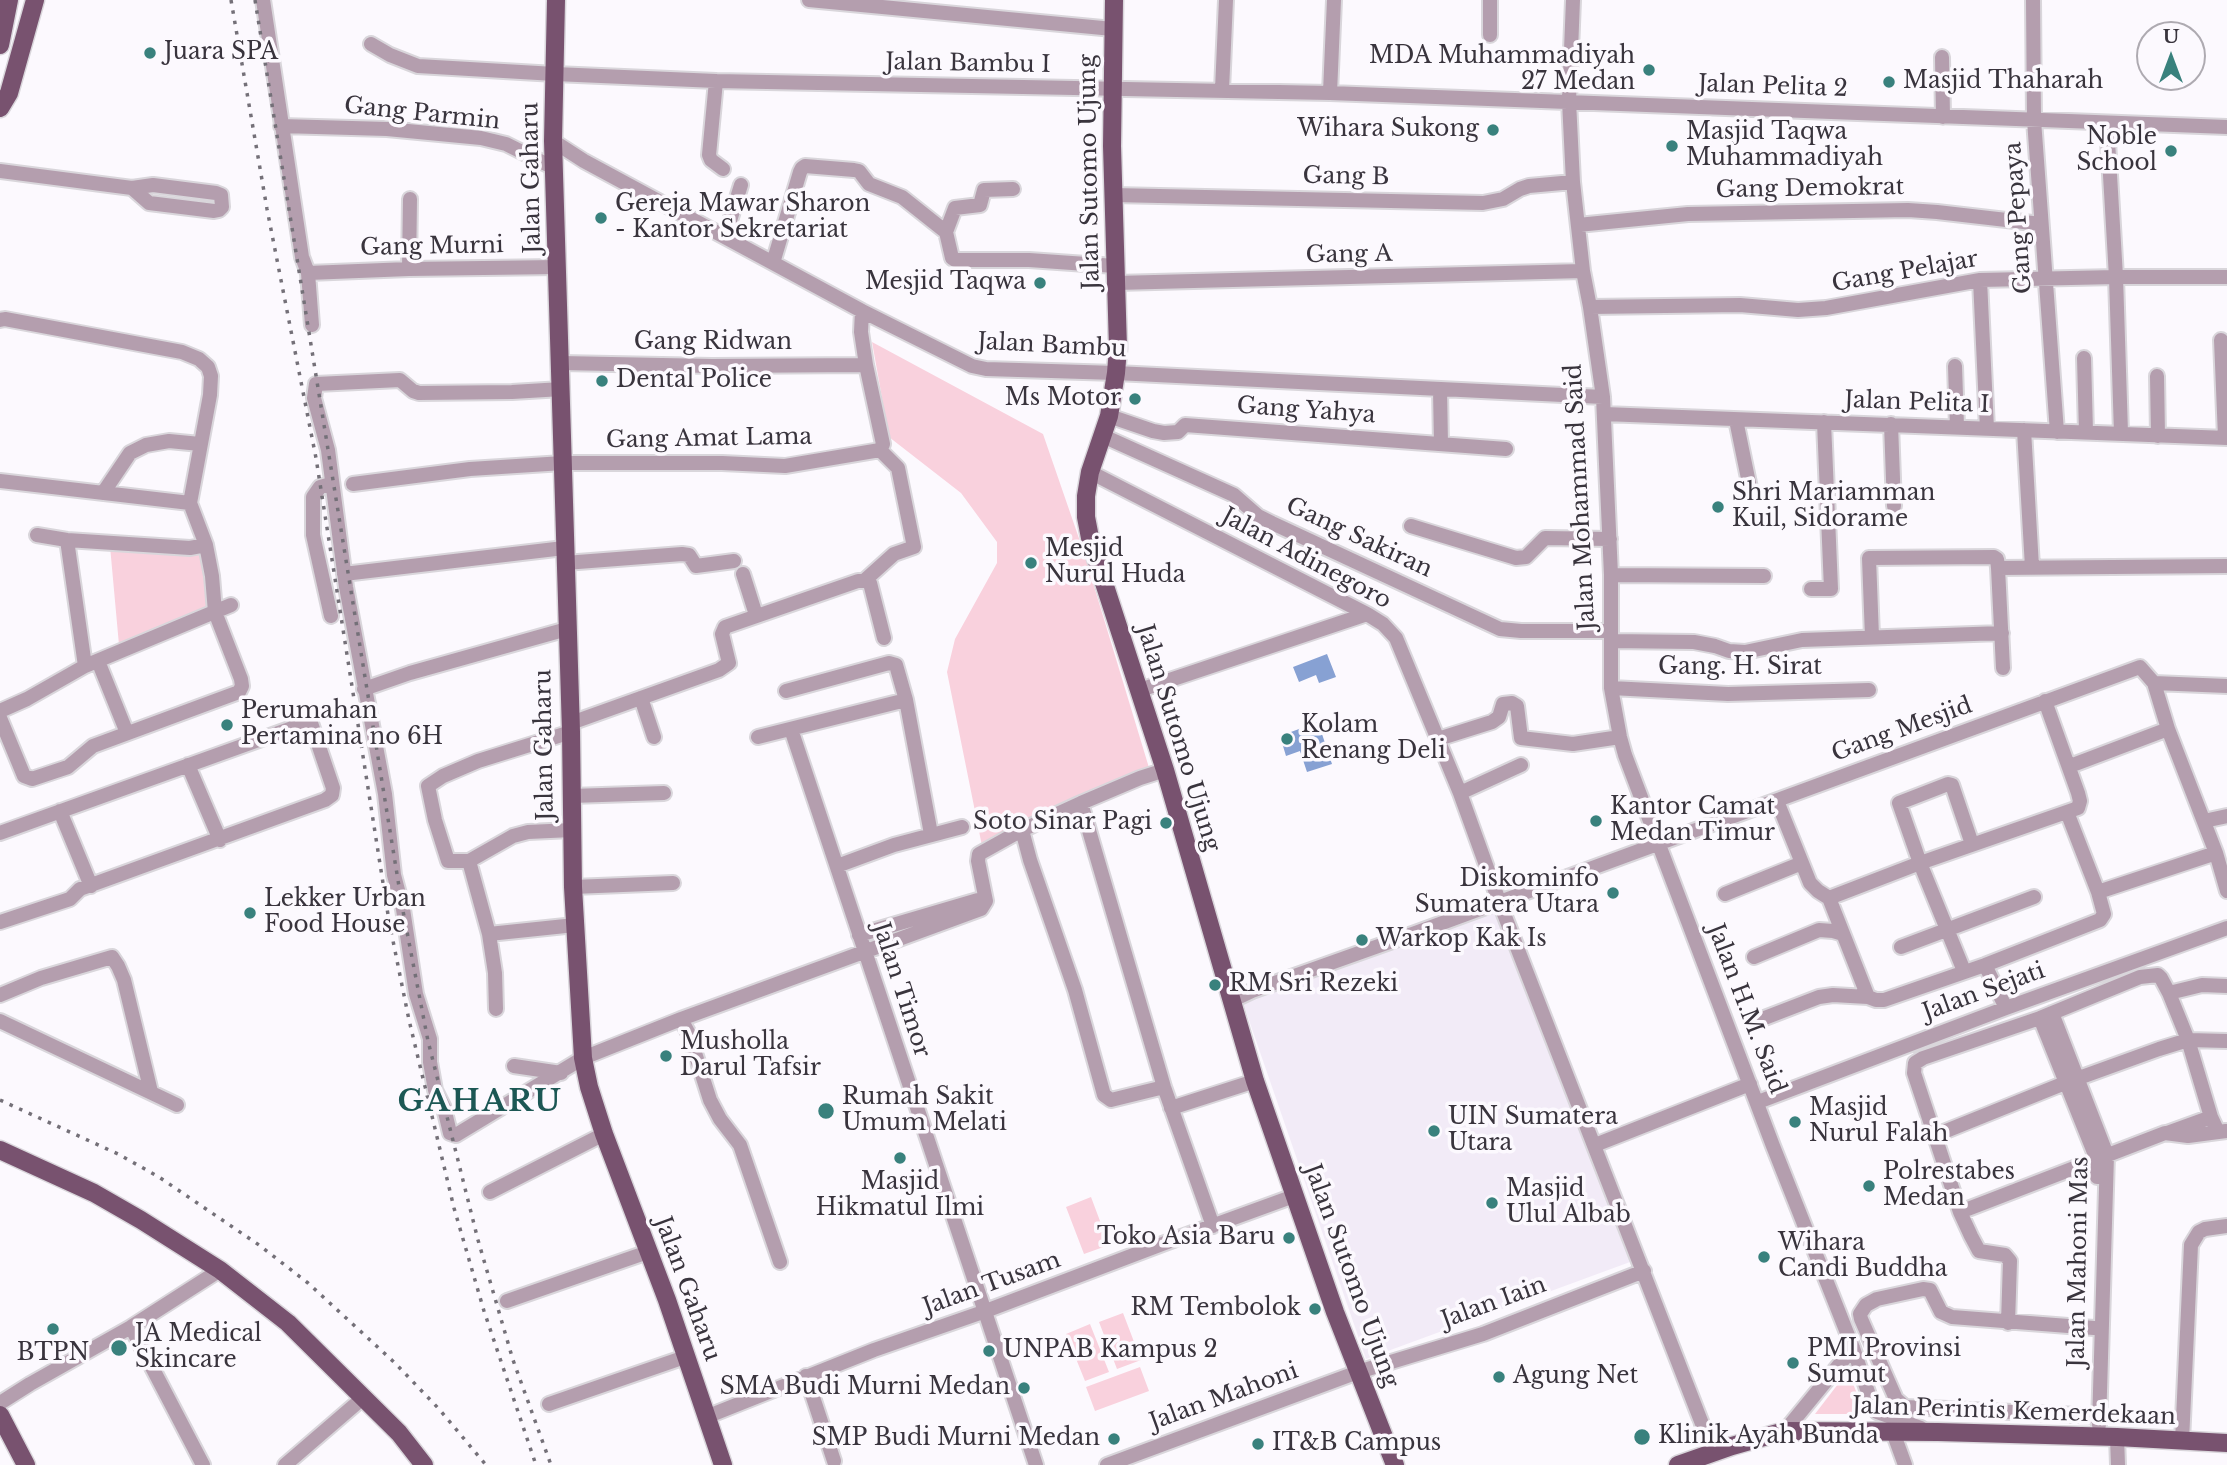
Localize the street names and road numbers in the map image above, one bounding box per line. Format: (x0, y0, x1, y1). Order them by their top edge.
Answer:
street label: Jalan Bambu I (885, 49, 1051, 79)
street label: Jalan Sutomo Ujung (1074, 54, 1106, 290)
street label: Jalan Pelita 2 (1698, 71, 1848, 103)
street label: Gang Parmin (343, 92, 501, 136)
street label: Jalan Gaharu (517, 102, 547, 254)
street label: Gang Pepaya (2000, 141, 2038, 295)
street label: Gang B (1302, 162, 1390, 192)
street label: Gang Demokrat (1715, 174, 1905, 204)
street label: Gang Murni (360, 232, 504, 262)
street label: Gang A (1305, 240, 1393, 270)
street label: Gang Pelajar (1830, 246, 1980, 298)
street label: Jalan Bambu (977, 328, 1127, 364)
street label: Gang Ridwan (634, 329, 792, 357)
street label: Jalan Mohammad Said (1560, 363, 1602, 631)
street label: Jalan Pelita I (1844, 387, 1990, 419)
street label: Gang Yahya (1236, 392, 1376, 430)
street label: Gang Amat Lama (606, 423, 812, 455)
street label: Gang Sakiran (1282, 492, 1436, 584)
street label: Jalan Adinegoro (1217, 503, 1395, 615)
street label: Jalan Sutomo Ujung (1130, 621, 1226, 855)
street label: Gang. H. Sirat (1658, 654, 1822, 682)
street label: Jalan Gaharu (530, 669, 560, 821)
street label: Gang Mesjid (1828, 692, 1976, 768)
street label: Jalan Timor (866, 919, 936, 1061)
street label: Jalan H.M. Said (1701, 920, 1791, 1098)
street label: Jalan Sejati (1919, 957, 2049, 1027)
street label: Jalan Mahoni Mas (2063, 1156, 2095, 1368)
street label: Jalan Sutomo Ujung (1298, 1161, 1404, 1391)
street label: Jalan Gaharu (648, 1213, 726, 1365)
street label: Jalan Tusam (920, 1246, 1064, 1322)
street label: Jalan Iain (1438, 1271, 1550, 1335)
street label: Jalan Mahoni (1146, 1357, 1302, 1437)
street label: Jalan Perintis Kemerdekaan (1852, 1393, 2176, 1431)

